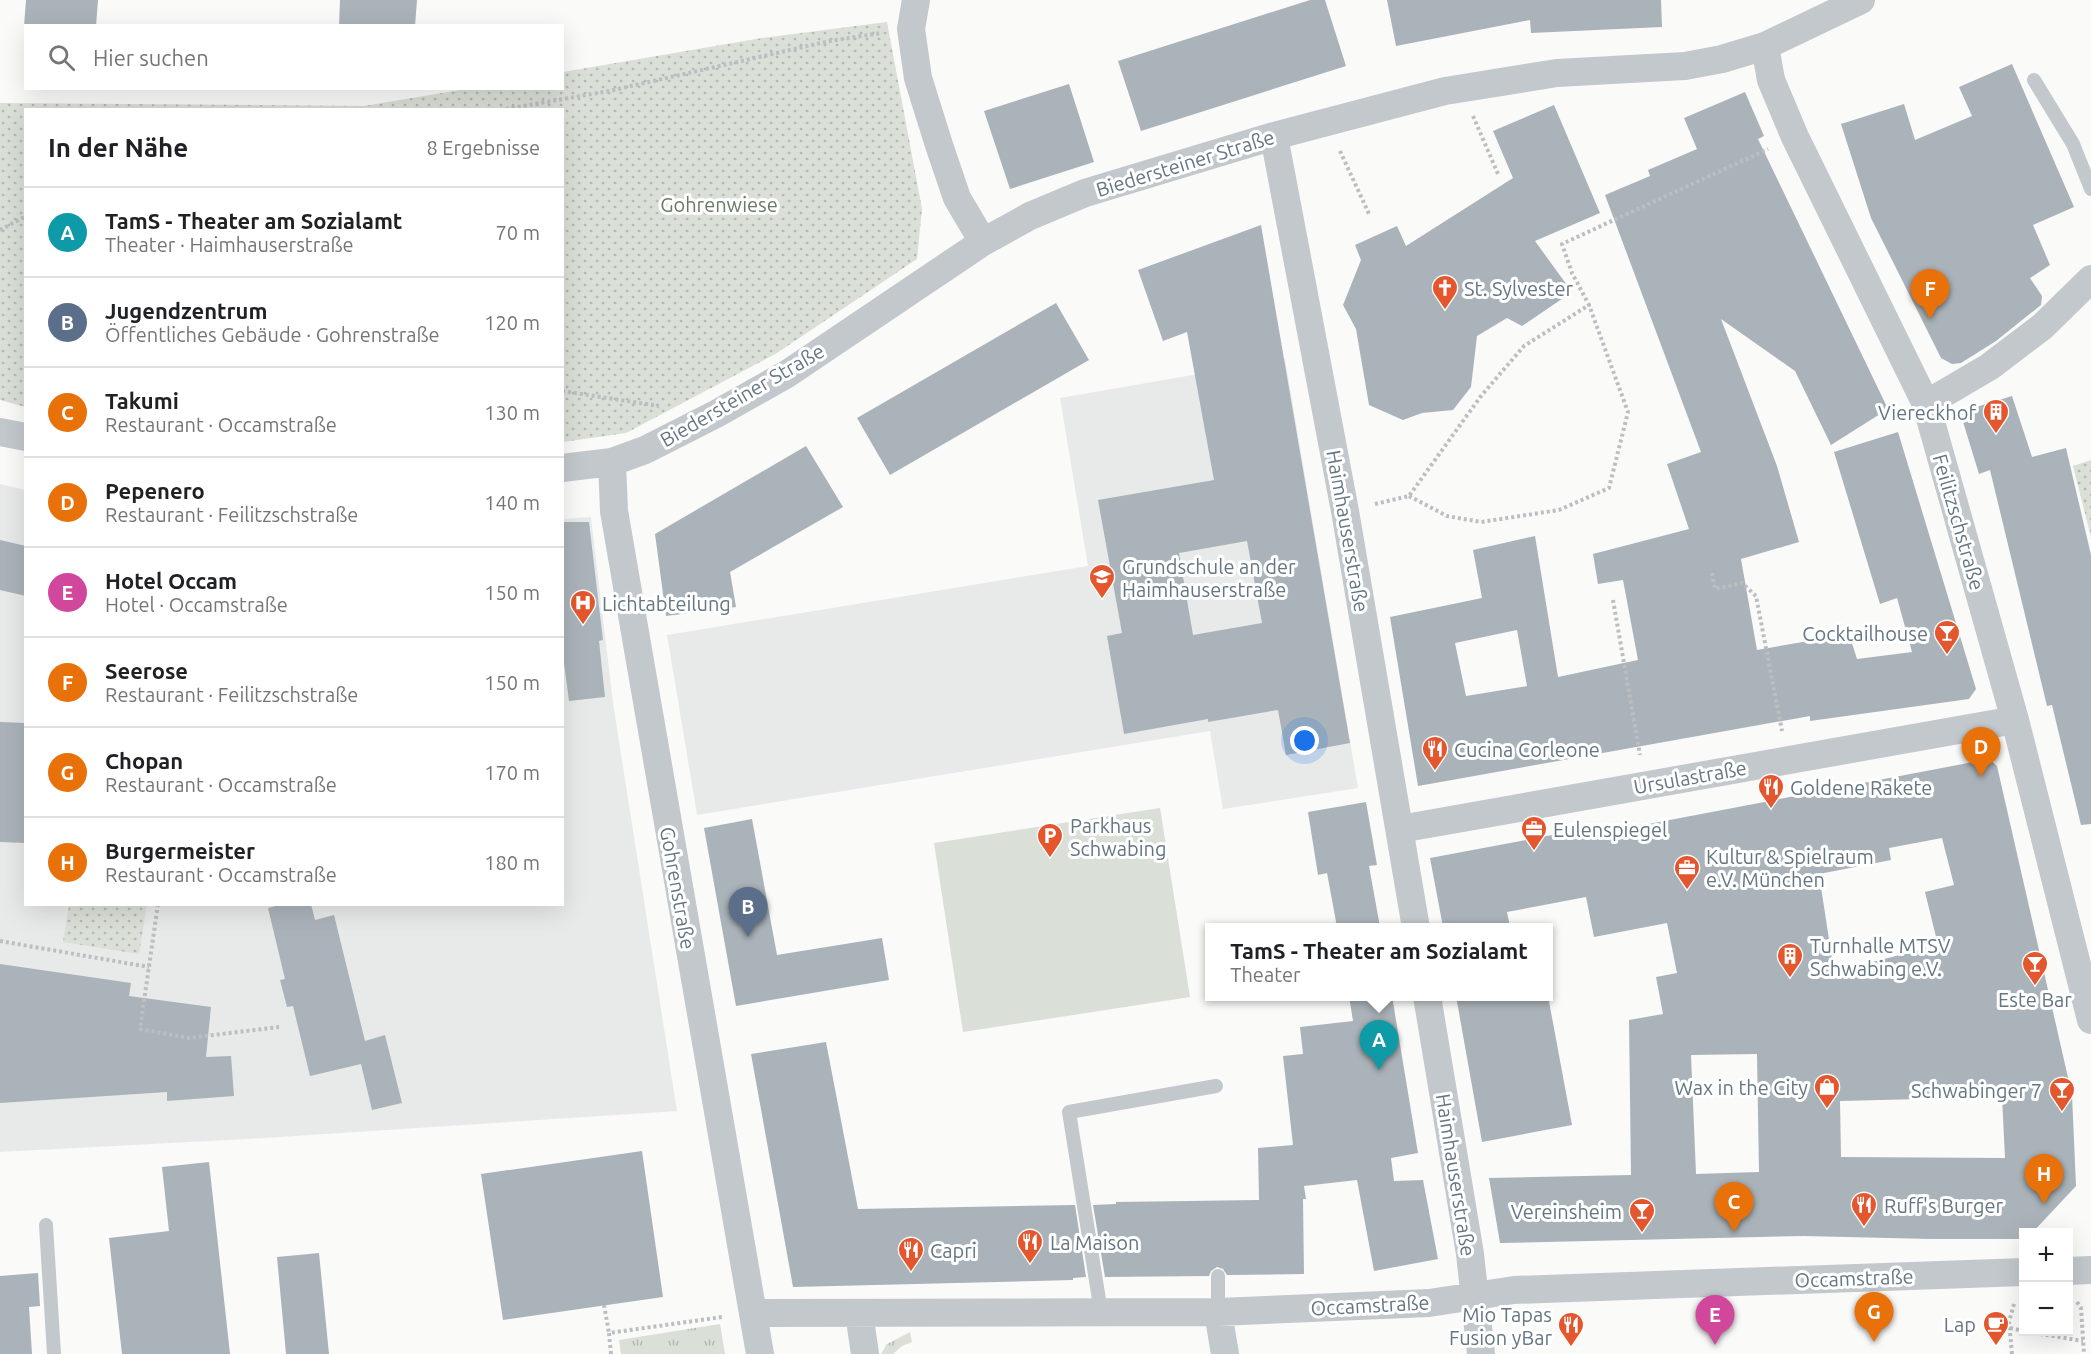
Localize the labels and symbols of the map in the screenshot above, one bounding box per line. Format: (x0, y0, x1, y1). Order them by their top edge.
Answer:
street label: Biedersteiner Straße (1093, 125, 1277, 201)
park label: Gohrenwiese (660, 193, 778, 216)
pin: F (1910, 270, 1950, 319)
church icon: St. Sylvester (1430, 273, 1460, 311)
place label: St. Sylvester (1464, 277, 1573, 300)
street label: Biedersteiner Straße (656, 339, 828, 451)
building icon: Viereckhof (1981, 397, 2011, 435)
place label: Viereckhof (1878, 401, 1976, 424)
street label: Haimhauserstraße (1322, 448, 1374, 614)
street label: Feilitzschstraße (1929, 451, 1989, 593)
place label: Grundschule an der Haimhauserstraße (1122, 555, 1296, 601)
school or university icon: Grundschule an der Haimhauserstraße (1087, 562, 1117, 600)
hospital icon: Lichtabteilung (568, 588, 598, 626)
place label: Lichtabteilung (602, 592, 731, 615)
bar icon: Cocktailhouse (1932, 618, 1962, 656)
place label: Cocktailhouse (1802, 622, 1928, 645)
your location (1290, 726, 1319, 755)
pin: D (1962, 728, 2000, 777)
restaurant icon: Cucina Corleone (1420, 734, 1450, 772)
place label: Cucina Corleone (1454, 738, 1600, 761)
street label: Ursulastraße (1632, 756, 1748, 798)
restaurant icon: Goldene Rakete (1756, 772, 1786, 810)
place label: Goldene Rakete (1790, 776, 1932, 799)
place label: Parkhaus Schwabing (1070, 814, 1166, 860)
office icon: Eulenspiegel (1519, 814, 1549, 852)
place label: Eulenspiegel (1553, 818, 1667, 841)
parking icon: Parkhaus Schwabing (1035, 821, 1065, 859)
street label: Gohrenstraße (656, 825, 700, 951)
place label: Kultur & Spielraum e.V. München (1706, 845, 1874, 891)
office icon: Kultur & Spielraum e.V. München (1672, 853, 1702, 891)
pin: B (728, 888, 768, 937)
place label: Turnhalle MTSV Schwabing e.V. (1810, 934, 1951, 980)
building icon: Turnhalle MTSV Schwabing e.V. (1775, 941, 1805, 979)
bar icon: Este Bar (2020, 949, 2050, 987)
place label: Este Bar (1998, 988, 2072, 1011)
pin: A (1360, 1020, 1398, 1070)
shop icon: Wax in the City (1812, 1072, 1842, 1110)
bar icon: Schwabinger 7 (2047, 1075, 2077, 1113)
place label: Wax in the City (1675, 1076, 1808, 1099)
place label: Schwabinger 7 (1911, 1079, 2042, 1102)
street label: Haimhauserstraße (1432, 1092, 1480, 1258)
pin: H (2024, 1154, 2064, 1204)
pin: C (1714, 1182, 1754, 1232)
restaurant icon: Ruff's Burger (1849, 1190, 1879, 1228)
place label: Ruff's Burger (1884, 1194, 2003, 1217)
bar icon: Vereinsheim (1627, 1196, 1657, 1234)
place label: Vereinsheim (1511, 1200, 1622, 1223)
restaurant icon: La Maison (1015, 1227, 1045, 1265)
place label: La Maison (1050, 1231, 1139, 1254)
restaurant icon: Capri (896, 1235, 926, 1273)
place label: Capri (930, 1239, 977, 1262)
street label: Occamstraße (1794, 1264, 1914, 1292)
street label: Occamstraße (1310, 1290, 1430, 1320)
pin: G (1854, 1292, 1894, 1342)
pin: E (1696, 1296, 1734, 1345)
place label: Mio Tapas Fusion yBar (1449, 1303, 1552, 1349)
cafe icon: Lap (1981, 1309, 2011, 1347)
restaurant icon: Mio Tapas Fusion yBar (1556, 1310, 1586, 1348)
place label: Lap (1944, 1313, 1976, 1336)

